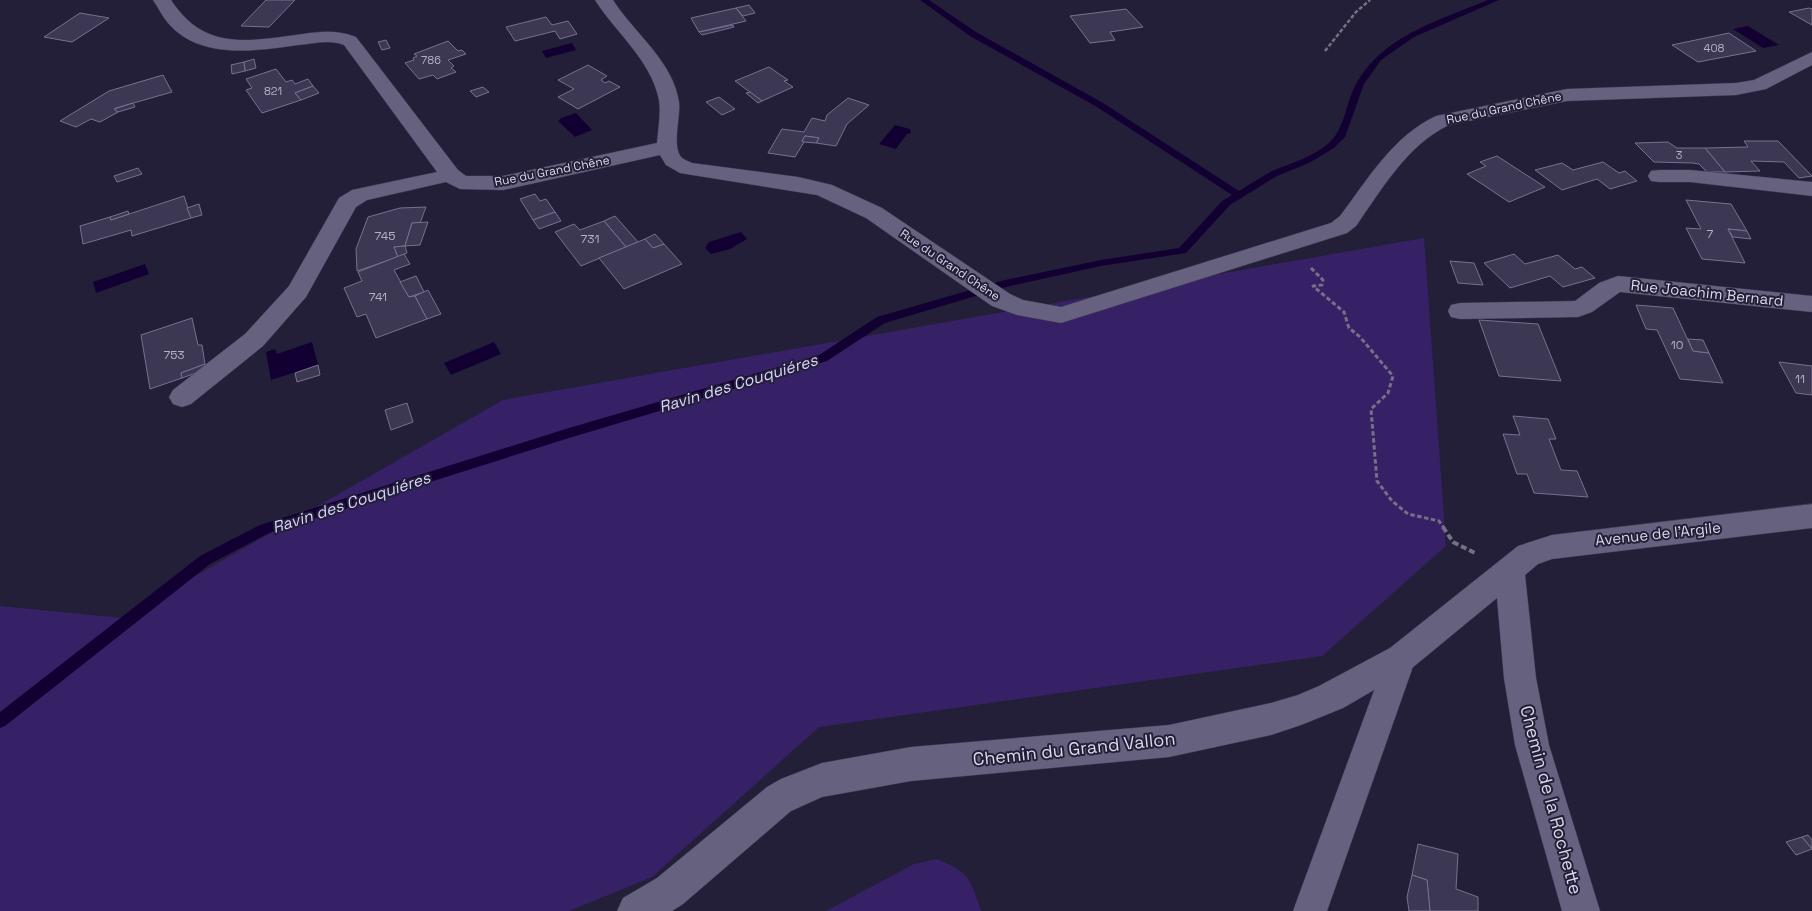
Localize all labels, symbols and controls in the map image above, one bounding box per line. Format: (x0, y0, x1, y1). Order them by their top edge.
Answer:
house number: 408 (1704, 41, 1725, 55)
house number: 786 (421, 53, 441, 67)
house number: 821 (264, 84, 282, 98)
street label: Rue du Grand Chêne (1445, 88, 1563, 128)
house number: 3 (1676, 148, 1683, 162)
street label: Rue du Grand Chêne (493, 152, 611, 190)
street label: Rue du Grand Chêne (897, 226, 1003, 304)
house number: 7 (1707, 226, 1714, 242)
house number: 745 (375, 228, 395, 244)
house number: 731 (581, 231, 599, 247)
street label: Rue Joachim Bernard (1630, 275, 1784, 310)
house number: 741 (369, 289, 387, 305)
house number: 10 (1671, 337, 1683, 353)
house number: 753 (163, 347, 185, 363)
water label: Ravin des Couquiéres (656, 349, 821, 418)
house number: 11 (1795, 371, 1805, 387)
water label: Ravin des Couquiéres (270, 467, 433, 538)
street label: Avenue de l'Argile (1594, 517, 1722, 550)
street label: Chemin de la Rochette (1515, 703, 1588, 897)
street label: Chemin du Grand Vallon (972, 726, 1176, 771)

